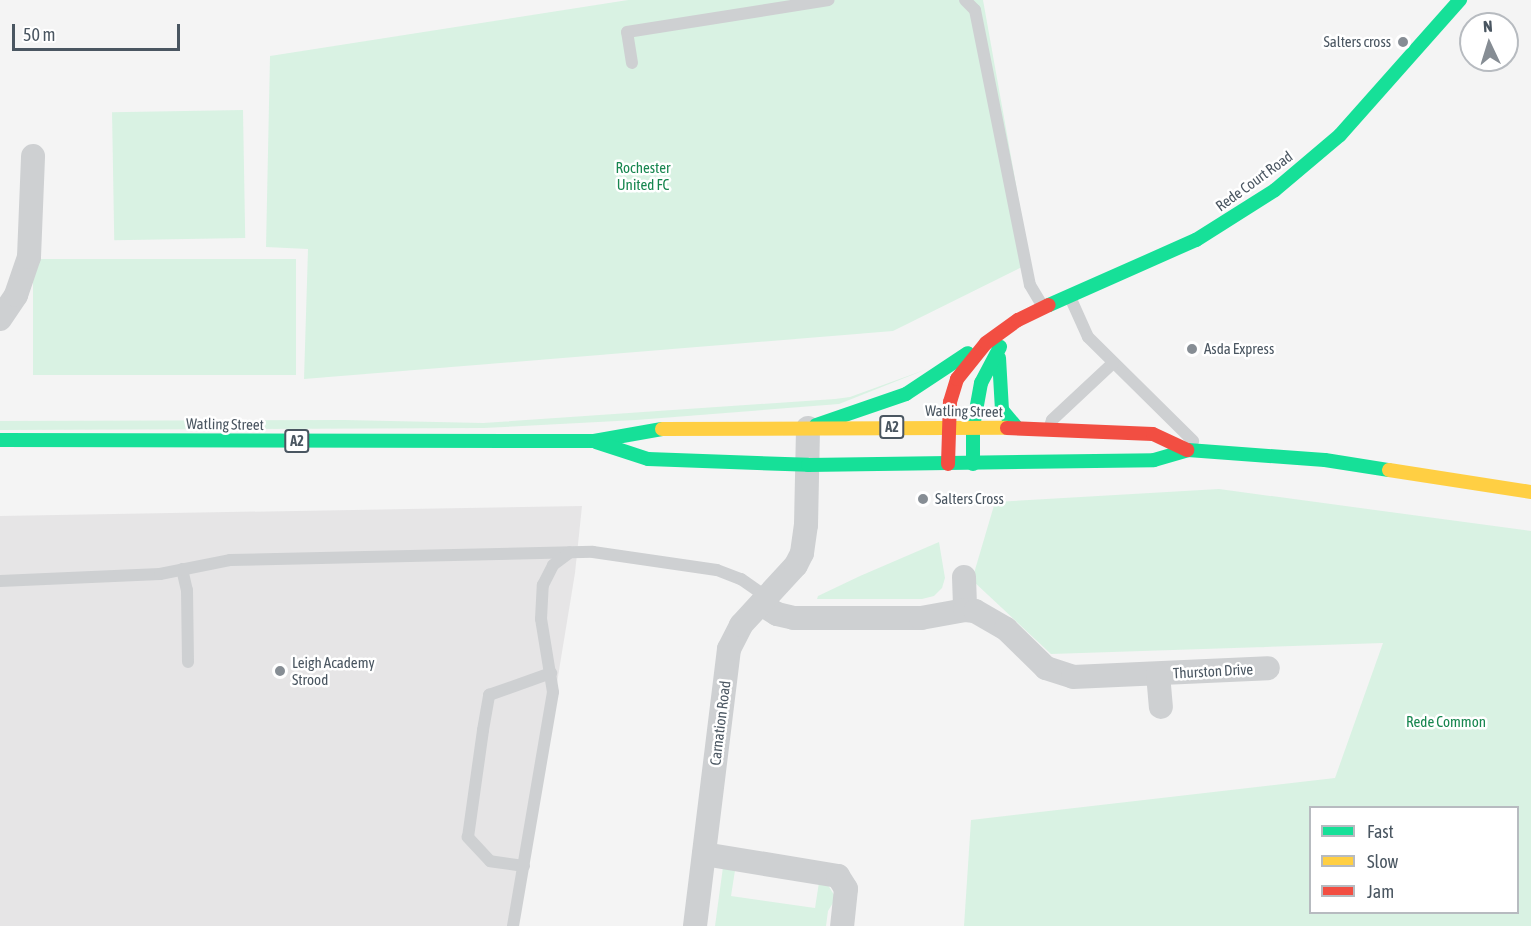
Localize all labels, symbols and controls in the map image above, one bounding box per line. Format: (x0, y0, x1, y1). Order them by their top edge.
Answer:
scale bar (15, 12, 183, 50)
north arrow (1459, 12, 1519, 72)
text: N (1483, 17, 1493, 35)
text: 50 m (23, 24, 55, 45)
place label: Salters cross (1323, 33, 1391, 51)
marker: Salters cross (1396, 35, 1410, 49)
street label: Rede Court Road (1212, 147, 1296, 215)
park label: Rochester United FC (616, 158, 670, 193)
place label: Asda Express (1204, 340, 1274, 358)
marker: Asda Express (1185, 342, 1199, 356)
street label: Watling Street (925, 401, 1003, 421)
street label: Watling Street (186, 414, 264, 434)
road number: A2 (878, 416, 906, 438)
road number: A2 (284, 430, 310, 452)
place label: Salters Cross (935, 490, 1004, 508)
marker: Salters Cross (916, 492, 930, 506)
place label: Leigh Academy Strood (292, 653, 375, 688)
street label: Thurston Drive (1172, 660, 1254, 682)
marker: Leigh Academy Strood (273, 664, 287, 678)
street label: Carnation Road (706, 680, 734, 766)
park label: Rede Common (1406, 713, 1486, 731)
legend (1309, 806, 1519, 914)
text: Fast (1367, 821, 1394, 842)
text: Slow (1367, 851, 1398, 872)
text: Jam (1367, 881, 1394, 902)

